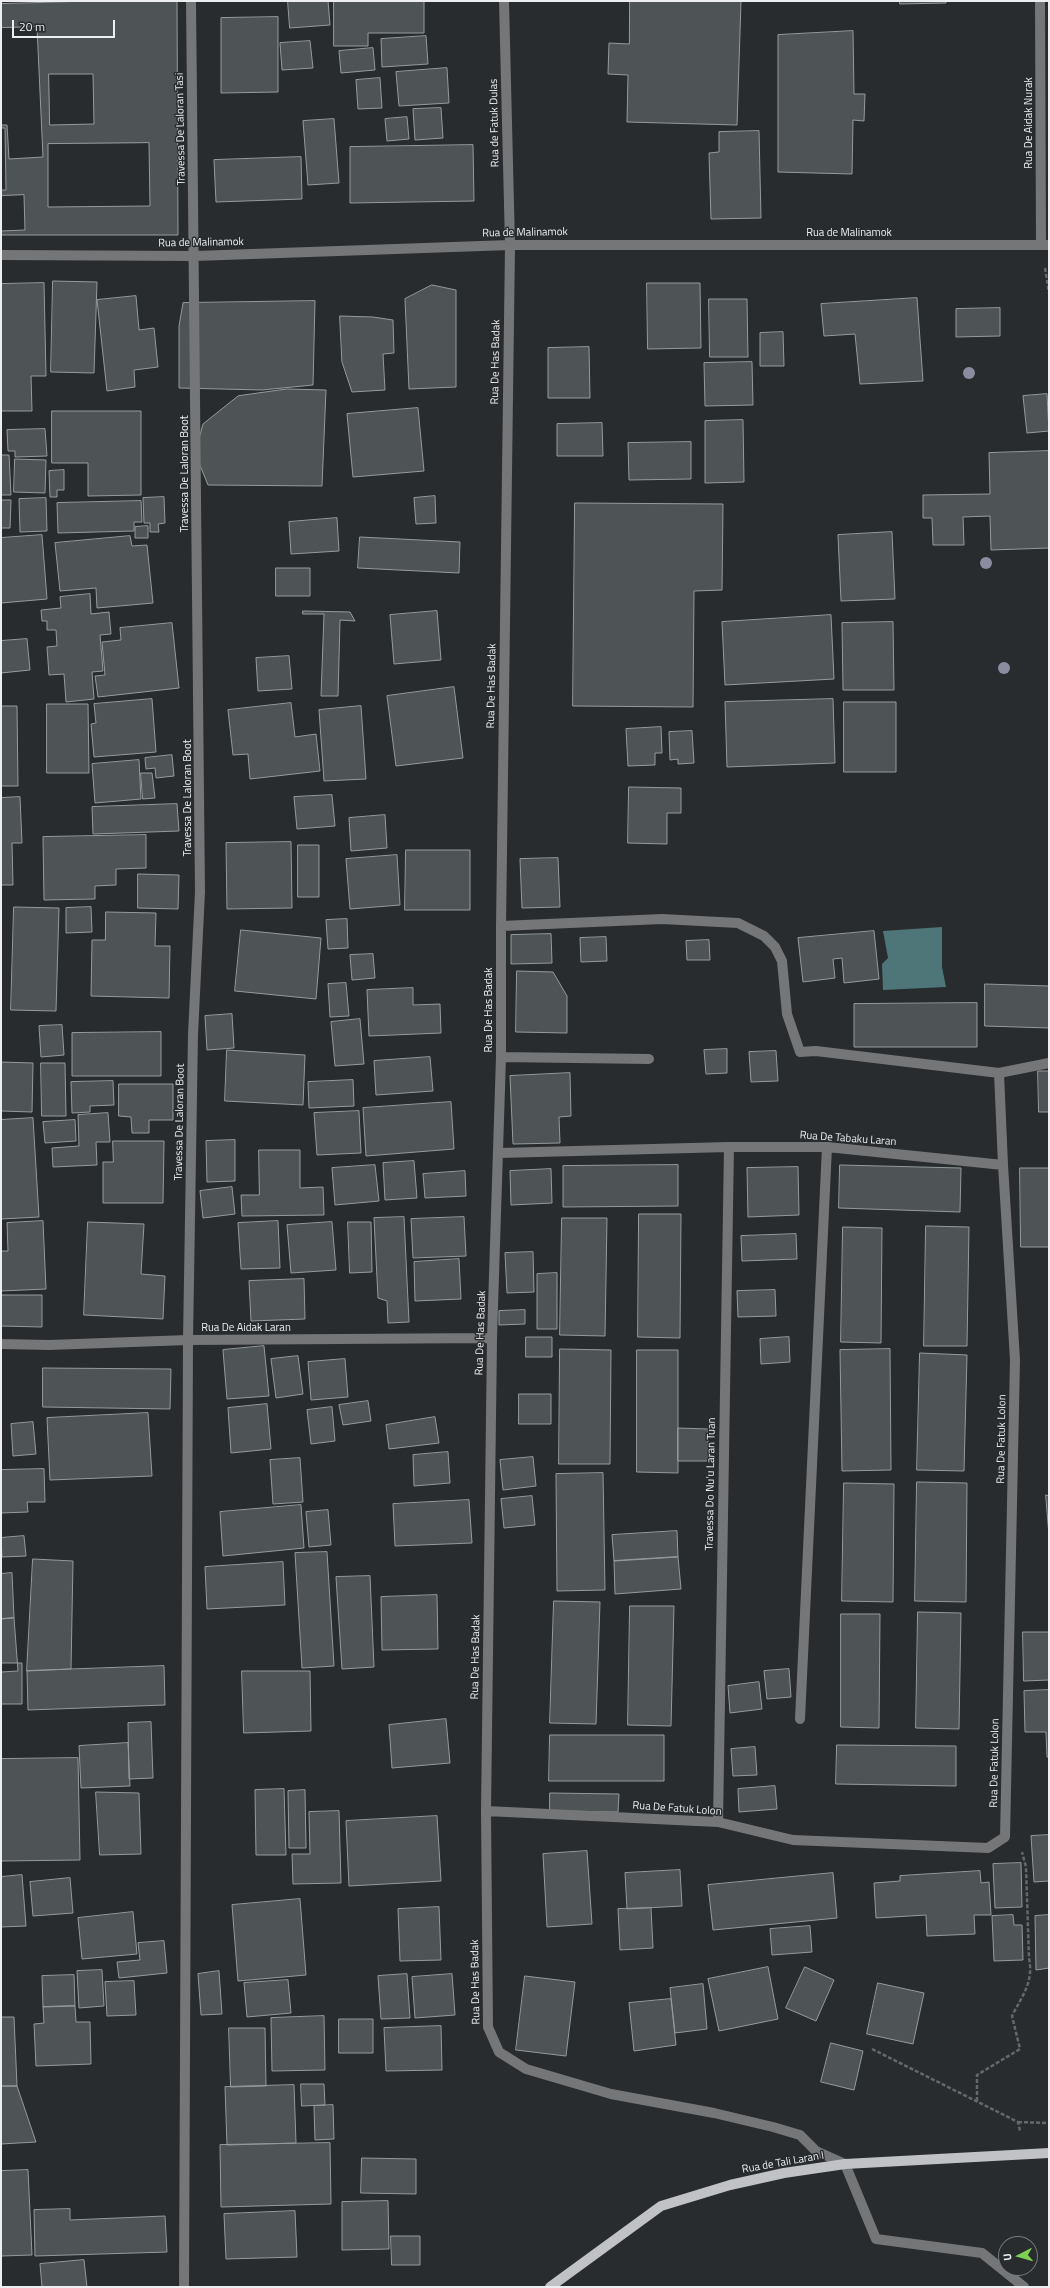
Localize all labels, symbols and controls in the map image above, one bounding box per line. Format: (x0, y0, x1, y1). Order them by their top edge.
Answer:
scale bar (14, 12, 117, 38)
text: 20 m (19, 17, 45, 36)
street label: Travessa De Laloran Tasi (173, 73, 189, 185)
street label: Rua De Aidak Nurak (1022, 77, 1036, 169)
street label: Rua de Fatuk Dulas (488, 79, 502, 167)
street label: Rua de Malinamok (482, 226, 568, 240)
street label: Rua de Malinamok (806, 226, 892, 240)
street label: Rua de Malinamok (158, 236, 244, 250)
street label: Rua De Has Badak (489, 319, 503, 405)
street label: Travessa De Laloran Boot (178, 415, 192, 533)
street label: Rua De Has Badak (485, 643, 499, 729)
street label: Travessa De Laloran Boot (181, 739, 195, 857)
street label: Rua De Has Badak (482, 968, 496, 1052)
street label: Travessa De Laloran Boot (172, 1063, 188, 1181)
street label: Rua De Tabaku Laran (799, 1129, 897, 1149)
street label: Rua De Has Badak (473, 1290, 489, 1376)
street label: Rua De Aidak Laran (201, 1321, 291, 1335)
street label: Rua De Fatuk Lolon (995, 1394, 1009, 1484)
street label: Travessa Do Nu’u Laran Tuan (703, 1418, 719, 1550)
street label: Rua De Has Badak (469, 1614, 483, 1700)
street label: Rua De Fatuk Lolon (988, 1718, 1002, 1808)
street label: Rua De Fatuk Lolon (632, 1799, 722, 1819)
street label: Rua De Has Badak (469, 1939, 483, 2025)
street label: Rua de Tali Laran I (741, 2149, 825, 2177)
north arrow (998, 2236, 1038, 2276)
text: U (999, 2253, 1015, 2262)

